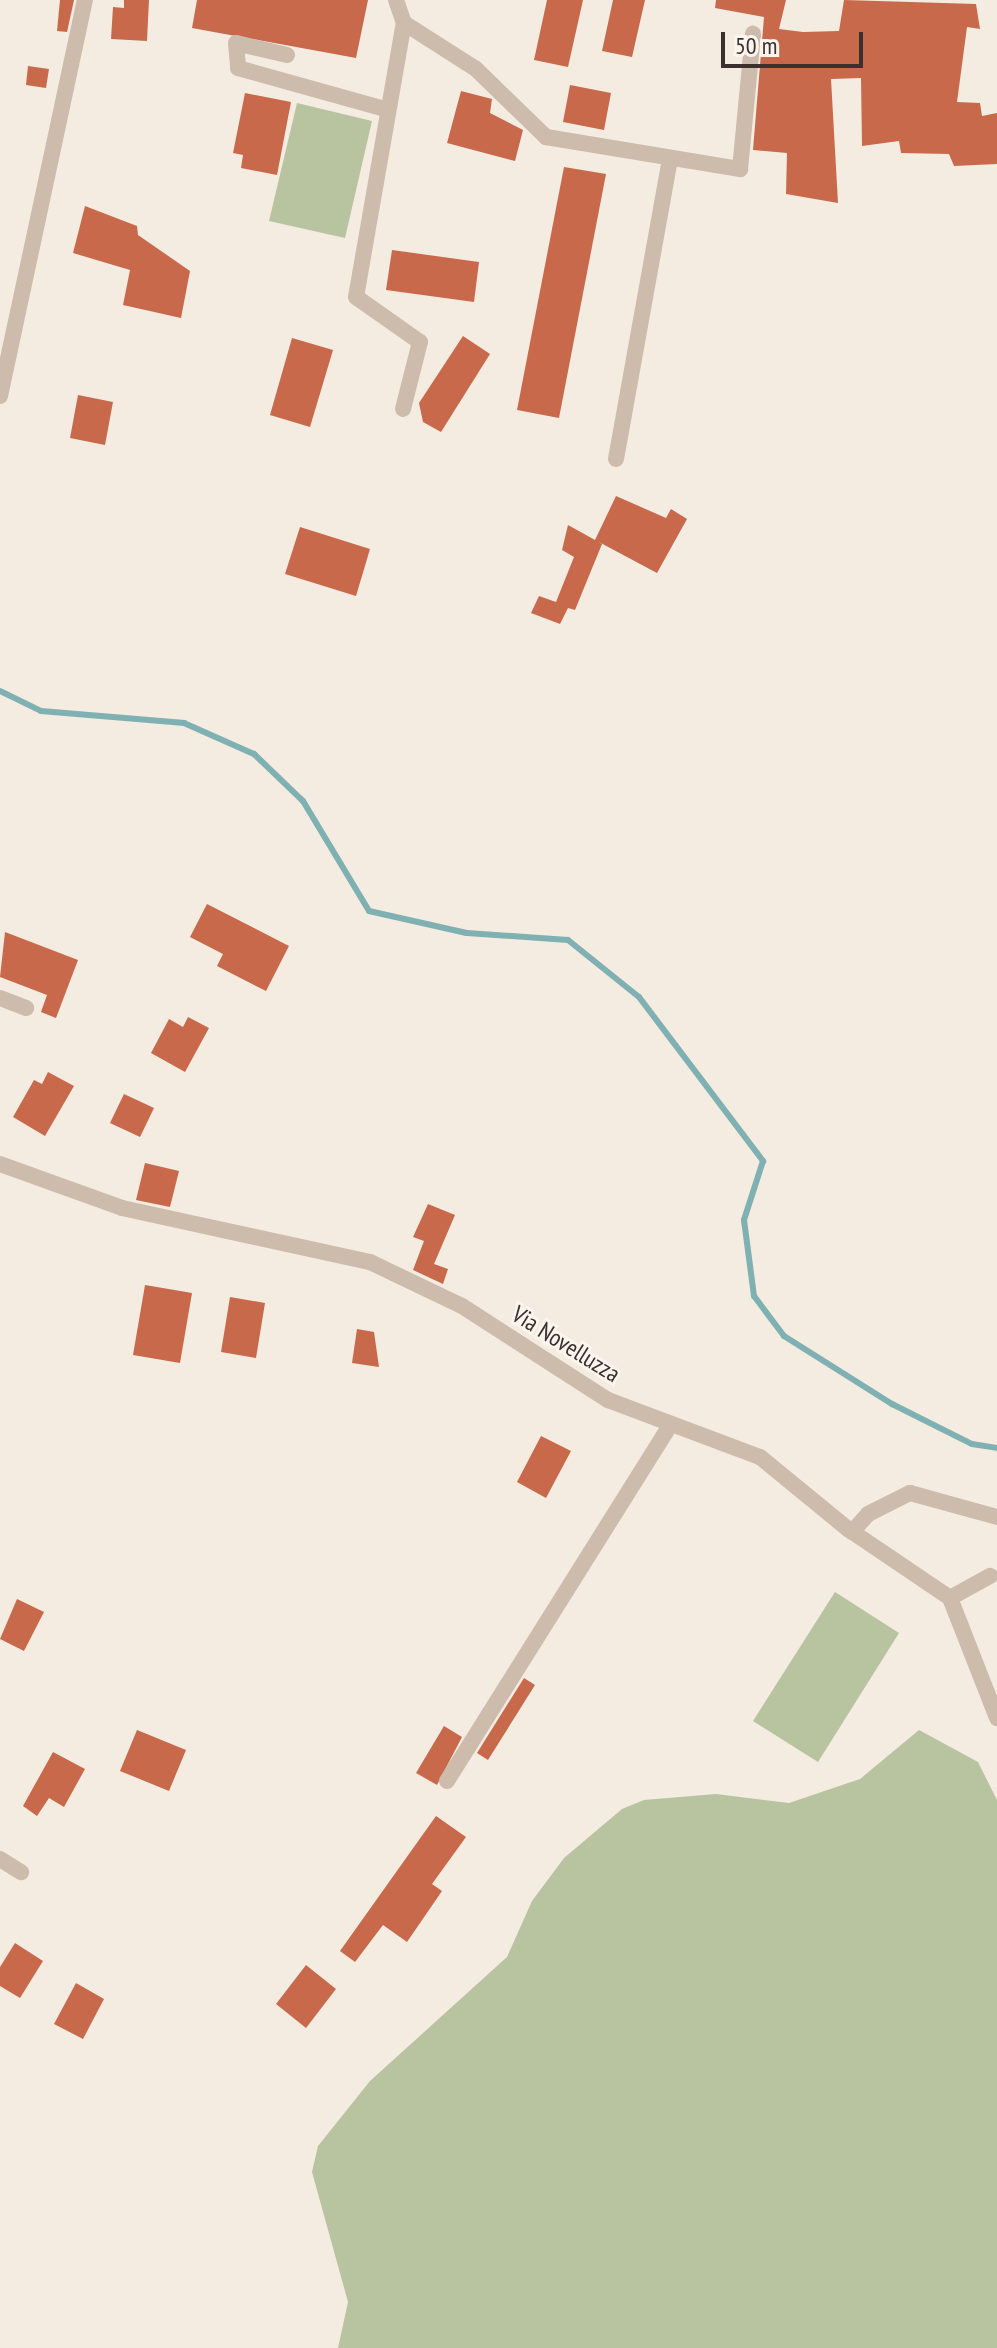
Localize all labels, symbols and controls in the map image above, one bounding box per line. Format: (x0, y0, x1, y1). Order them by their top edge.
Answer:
scale bar (725, 16, 867, 66)
text: 50 m (735, 30, 777, 61)
street label: Via Novelluzza (507, 1300, 625, 1388)

